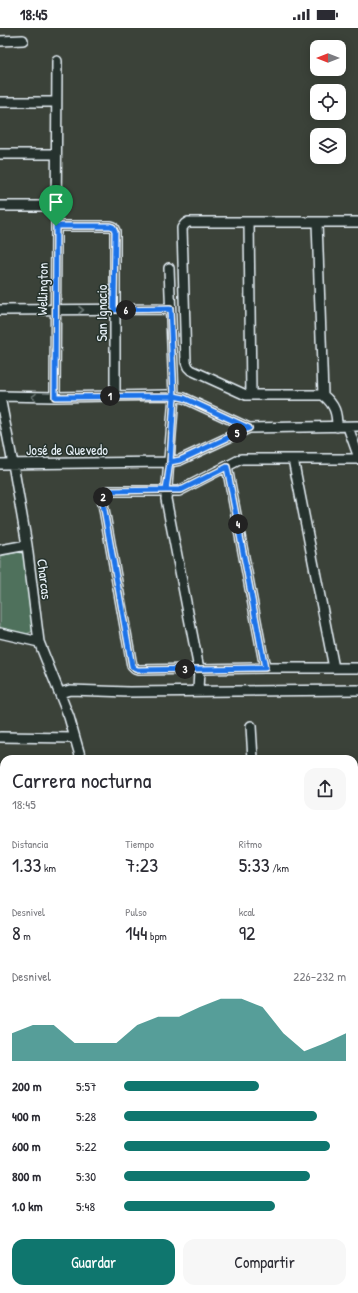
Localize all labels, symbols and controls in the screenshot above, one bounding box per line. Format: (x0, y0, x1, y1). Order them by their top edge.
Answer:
text: 18:45 (20, 4, 47, 25)
north arrow (310, 40, 346, 76)
map controls (310, 40, 346, 164)
button: locate (310, 84, 346, 120)
button: layers (310, 128, 346, 164)
pin (39, 185, 73, 226)
icon: arrive (45, 191, 67, 213)
street label: Wellington (32, 262, 53, 316)
street label: San Ignacio (92, 284, 112, 342)
pin: 6 (116, 300, 136, 320)
text: 6 (124, 303, 128, 317)
one-way arrow (78, 306, 84, 314)
pin: 1 (100, 386, 120, 406)
text: 1 (108, 389, 112, 403)
one-way arrow (31, 393, 37, 401)
pin: 5 (227, 423, 247, 443)
text: 5 (235, 426, 239, 440)
street label: José de Quevedo (26, 440, 108, 459)
pin: 2 (93, 487, 113, 507)
text: 2 (100, 490, 106, 504)
pin: 4 (228, 514, 248, 534)
text: 4 (236, 517, 240, 531)
street label: Charcas (33, 558, 57, 600)
pin: 3 (175, 659, 195, 679)
text: 3 (183, 662, 187, 676)
text: Carrera nocturna (12, 765, 151, 795)
button: share (304, 768, 346, 810)
text: 18:45 (12, 795, 36, 813)
text: Distancia (12, 837, 48, 851)
text: Tiempo (125, 837, 154, 851)
text: Ritmo (239, 837, 262, 851)
text: 1.33 (12, 851, 41, 878)
text: 7:23 (125, 851, 158, 878)
text: 5:33 (239, 851, 270, 878)
text: km (41, 861, 56, 875)
text: /km (270, 861, 289, 875)
text: Desnivel (12, 905, 45, 919)
text: Pulso (125, 905, 147, 919)
text: kcal (239, 905, 255, 919)
text: 8 (12, 919, 21, 946)
text: 144 (125, 919, 148, 946)
text: 92 (239, 919, 255, 946)
text: m (21, 929, 31, 943)
text: bpm (148, 929, 167, 943)
text: Desnivel (12, 967, 51, 985)
text: 226–232 m (293, 967, 346, 985)
text: 200 m (12, 1077, 42, 1095)
text: 5:57 (76, 1077, 96, 1095)
text: 400 m (12, 1107, 40, 1125)
text: 5:28 (76, 1107, 96, 1125)
text: 600 m (12, 1137, 41, 1155)
text: 5:22 (76, 1137, 97, 1155)
text: 800 m (12, 1167, 41, 1185)
text: 5:30 (76, 1167, 96, 1185)
text: 1.0 km (12, 1197, 43, 1215)
text: 5:48 (76, 1197, 95, 1215)
button: Guardar (12, 1239, 175, 1285)
button: Compartir (183, 1239, 346, 1285)

